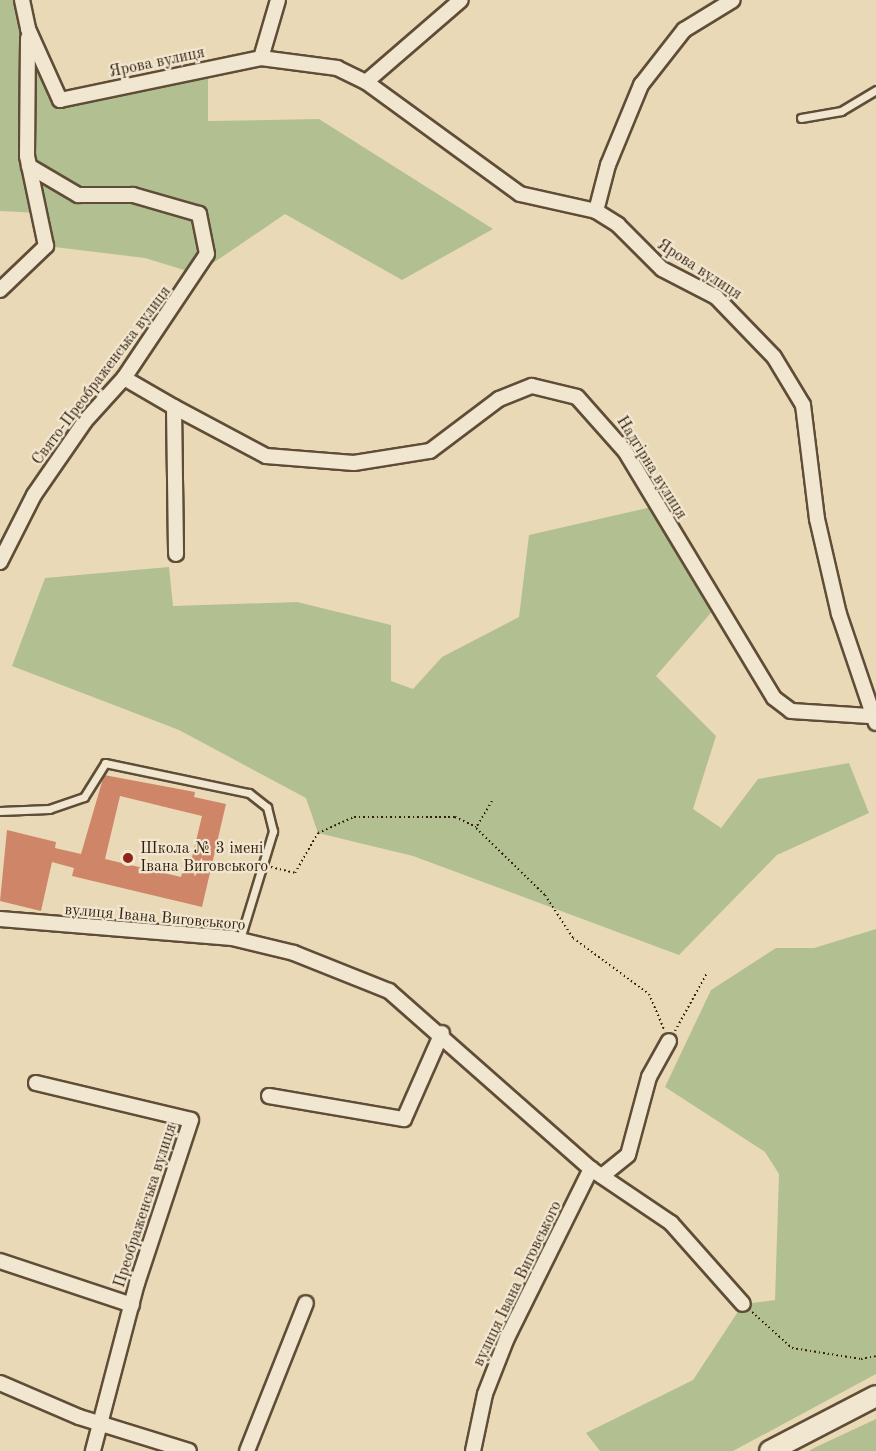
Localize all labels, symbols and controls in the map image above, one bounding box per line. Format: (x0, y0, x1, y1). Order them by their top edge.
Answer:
street label: Ярова вулиця (107, 43, 207, 83)
street label: Ярова вулиця (653, 235, 745, 305)
street label: Свято-Преображенська вулиця (28, 283, 176, 469)
street label: Надгірна вулиця (612, 413, 690, 523)
place label: Школа № 3 імені Івана Виговського (140, 839, 268, 877)
marker: Школа № 3 імені Івана Виговського (121, 851, 135, 865)
street label: вулиця Івана Виговського (64, 901, 246, 935)
street label: Преображенська вулиця (110, 1122, 182, 1290)
street label: вулиця Івана Виговського (470, 1198, 566, 1370)

